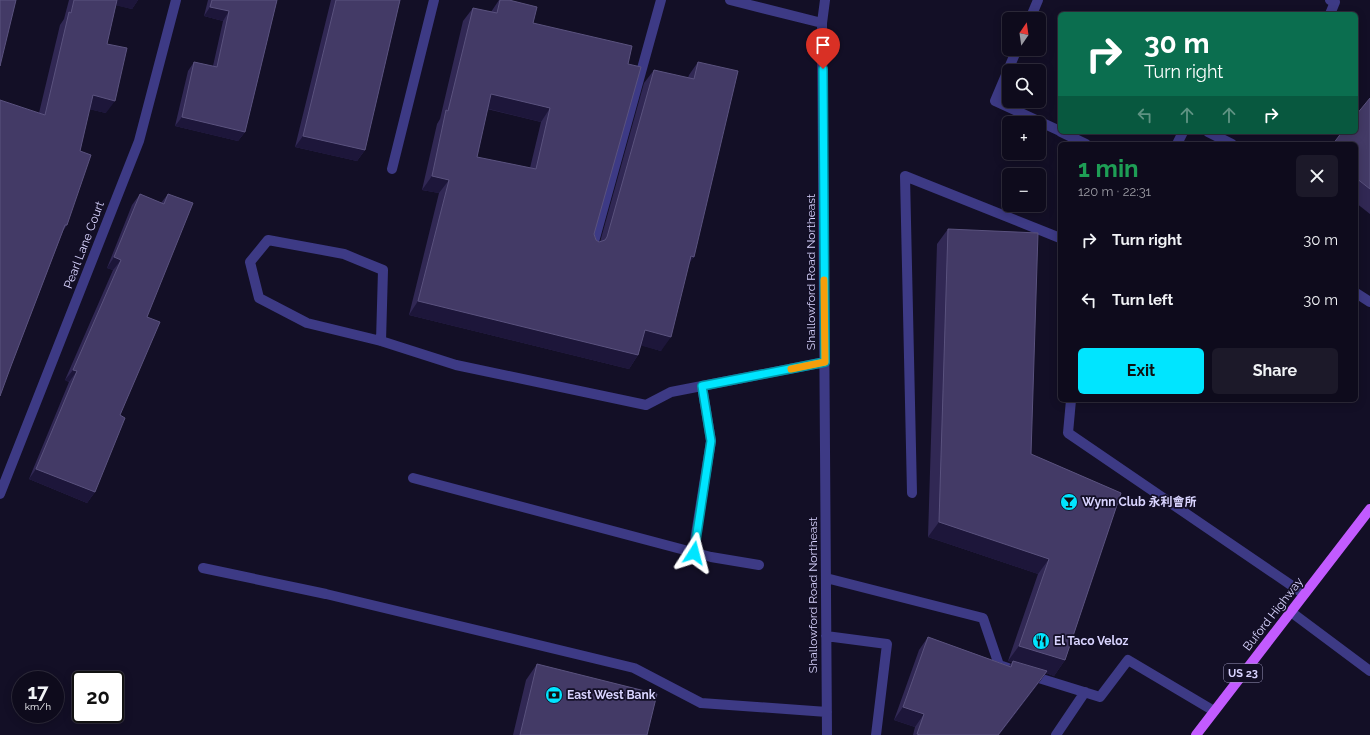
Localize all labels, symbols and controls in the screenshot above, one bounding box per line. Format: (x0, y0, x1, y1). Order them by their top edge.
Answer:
north arrow (1002, 12, 1046, 56)
map controls (1002, 12, 1046, 212)
text: 30 m (1144, 27, 1210, 60)
pin (806, 28, 840, 69)
icon: right (1078, 28, 1130, 80)
icon: arrive (812, 34, 834, 56)
text: Turn right (1144, 61, 1223, 82)
button: search (1002, 64, 1046, 108)
icon: left (1134, 104, 1156, 126)
icon: ahead (1176, 104, 1198, 126)
icon: ahead (1218, 104, 1240, 126)
icon: right (1260, 104, 1282, 126)
button: + (1002, 116, 1046, 160)
text: 1 min (1078, 154, 1139, 183)
button: close (1296, 155, 1338, 197)
button: − (1002, 168, 1046, 212)
text: 120 m · 22:31 (1078, 184, 1151, 199)
street label: Shallowford Road Northeast (804, 194, 818, 350)
street label: Pearl Lane Court (61, 199, 107, 291)
icon: right (1078, 229, 1100, 251)
text: Turn right (1112, 231, 1182, 249)
text: 30 m (1303, 231, 1338, 249)
icon: left (1078, 289, 1100, 311)
text: Turn left (1112, 291, 1173, 309)
text: 30 m (1303, 291, 1338, 309)
button: Exit (1078, 348, 1204, 394)
button: Share (1212, 348, 1338, 394)
bar icon: Wynn Club 永利會所 (1059, 492, 1079, 512)
place label: Wynn Club 永利會所 (1082, 495, 1196, 509)
street label: Shallowford Road Northeast (806, 517, 820, 673)
position arrow (673, 532, 715, 574)
street label: Buford Highway (1240, 574, 1306, 653)
restaurant icon: El Taco Veloz (1031, 631, 1051, 651)
place label: El Taco Veloz (1054, 634, 1128, 648)
road number: US 23 (1224, 664, 1262, 682)
speed limit sign: 20 (72, 671, 124, 723)
text: 17 (27, 680, 49, 704)
bank icon: East West Bank (544, 685, 564, 705)
place label: East West Bank (567, 688, 656, 702)
text: km/h (25, 701, 51, 712)

